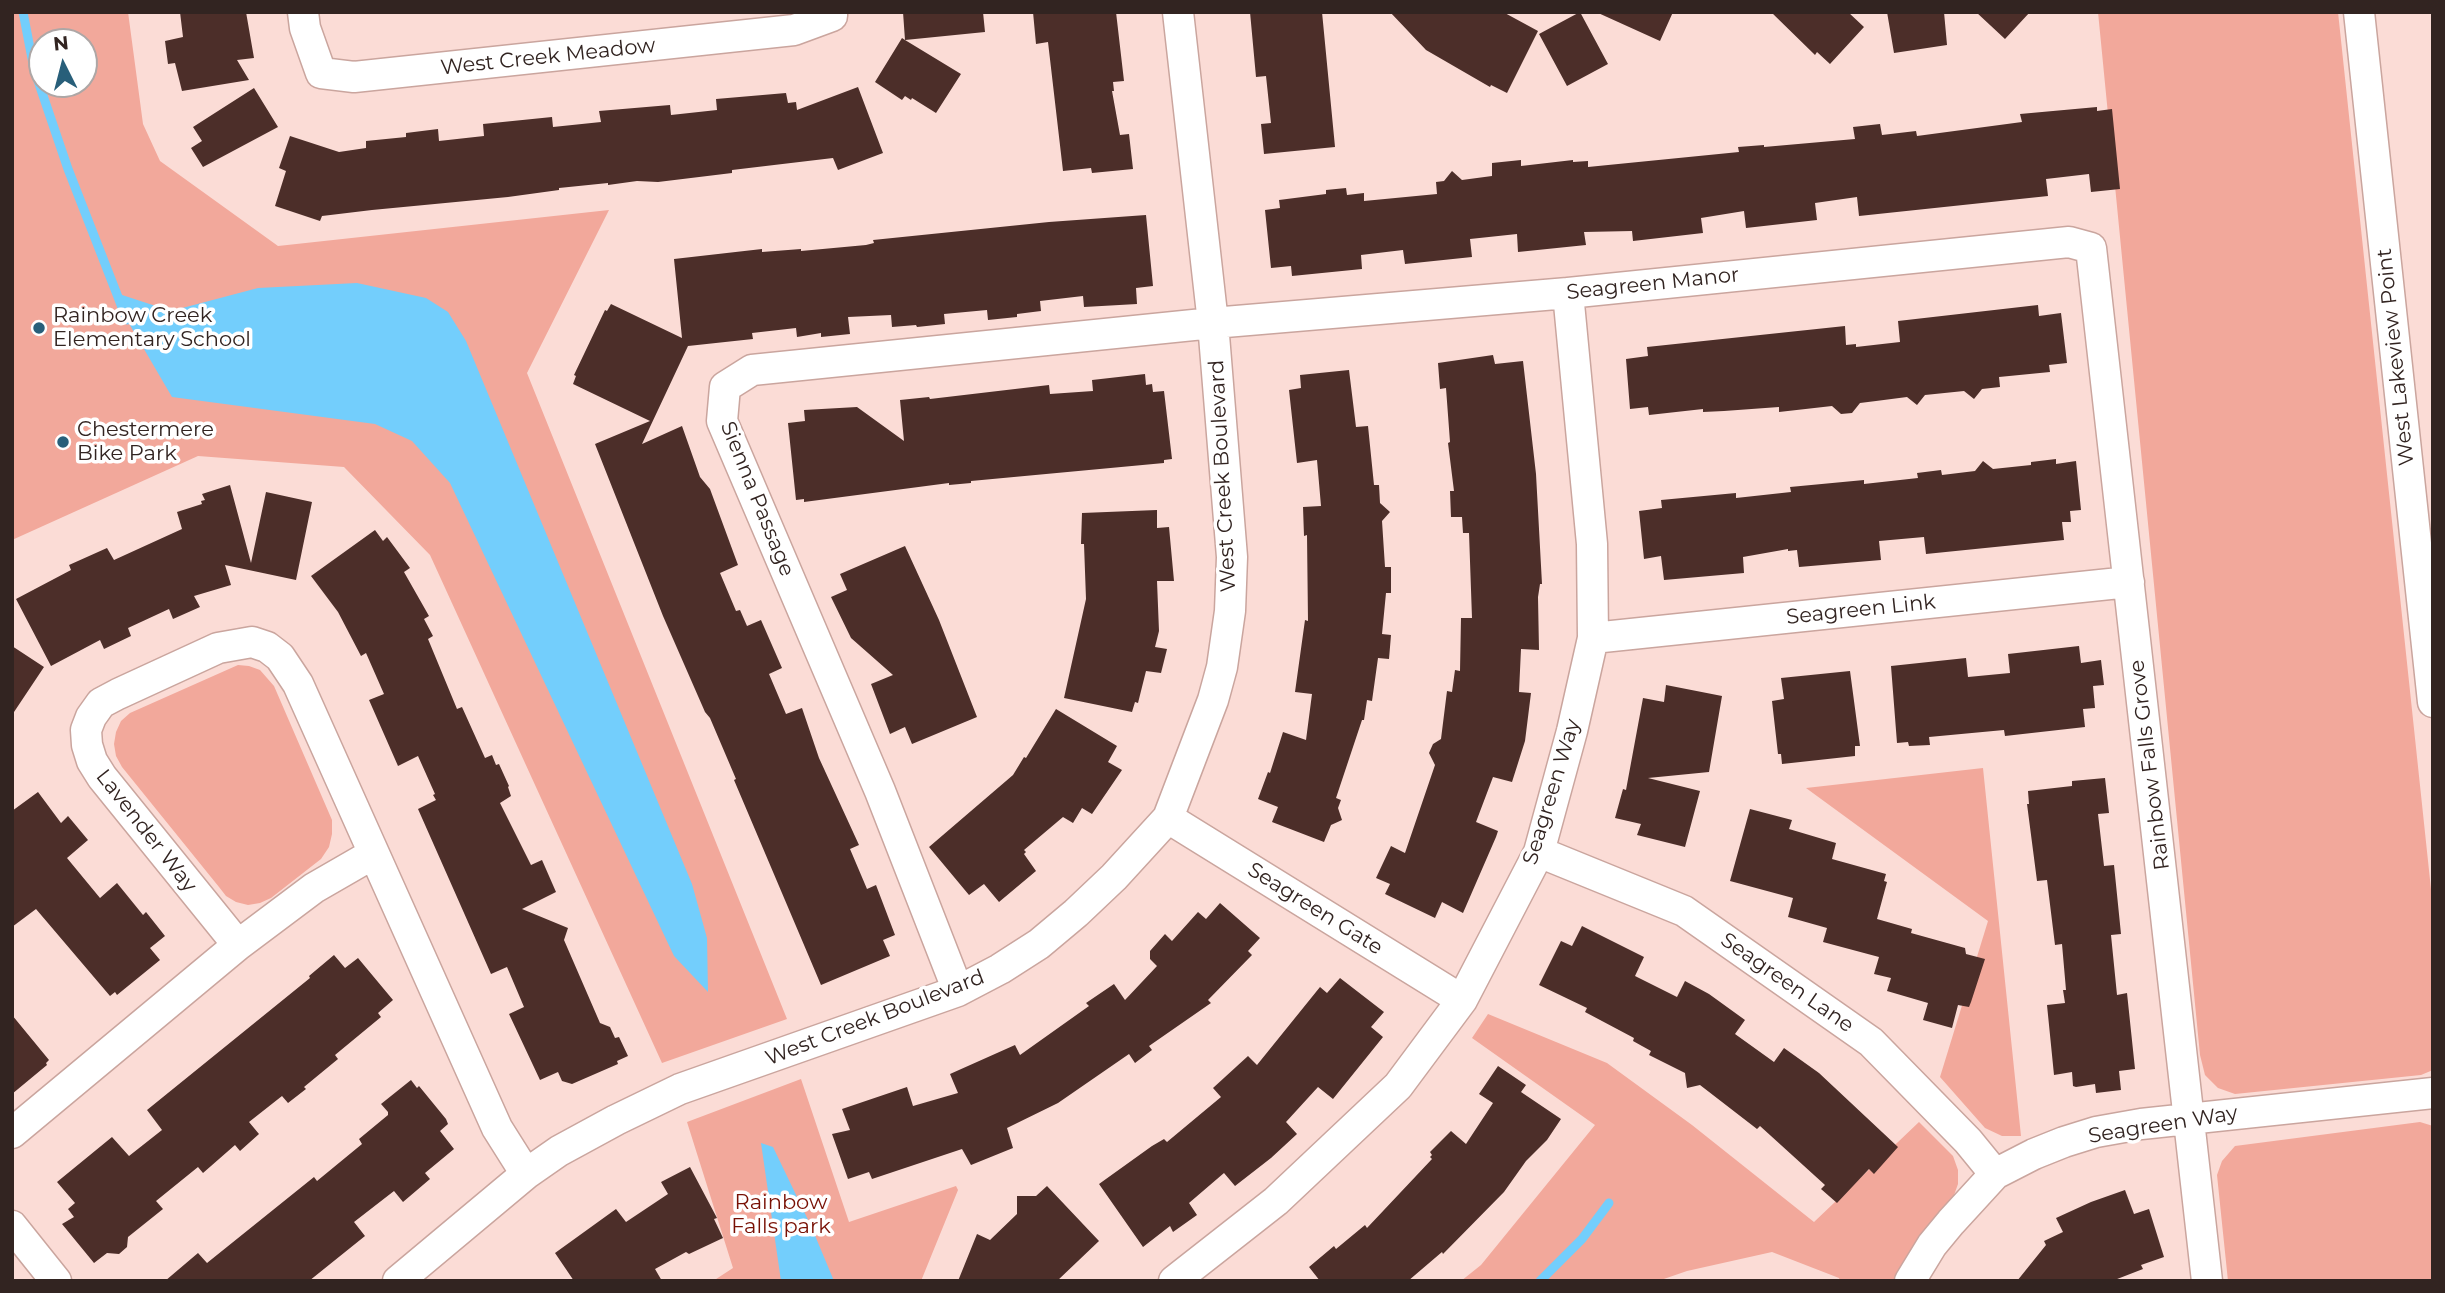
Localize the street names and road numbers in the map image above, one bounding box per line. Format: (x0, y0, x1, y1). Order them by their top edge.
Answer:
street label: West Creek Meadow (439, 33, 657, 81)
street label: West Lakeview Point (2372, 247, 2420, 467)
street label: Seagreen Manor (1565, 262, 1741, 306)
street label: West Creek Boulevard (1204, 359, 1242, 593)
street label: Sienna Passage (714, 418, 800, 580)
street label: Seagreen Link (1785, 590, 1937, 630)
street label: Rainbow Falls Grove (2125, 658, 2175, 872)
street label: Seagreen Way (1518, 716, 1586, 868)
street label: Lavender Way (90, 765, 202, 897)
street label: Seagreen Gate (1243, 857, 1387, 961)
street label: Seagreen Lane (1716, 928, 1858, 1038)
street label: West Creek Boulevard (762, 965, 988, 1071)
street label: Seagreen Way (2087, 1101, 2239, 1149)

